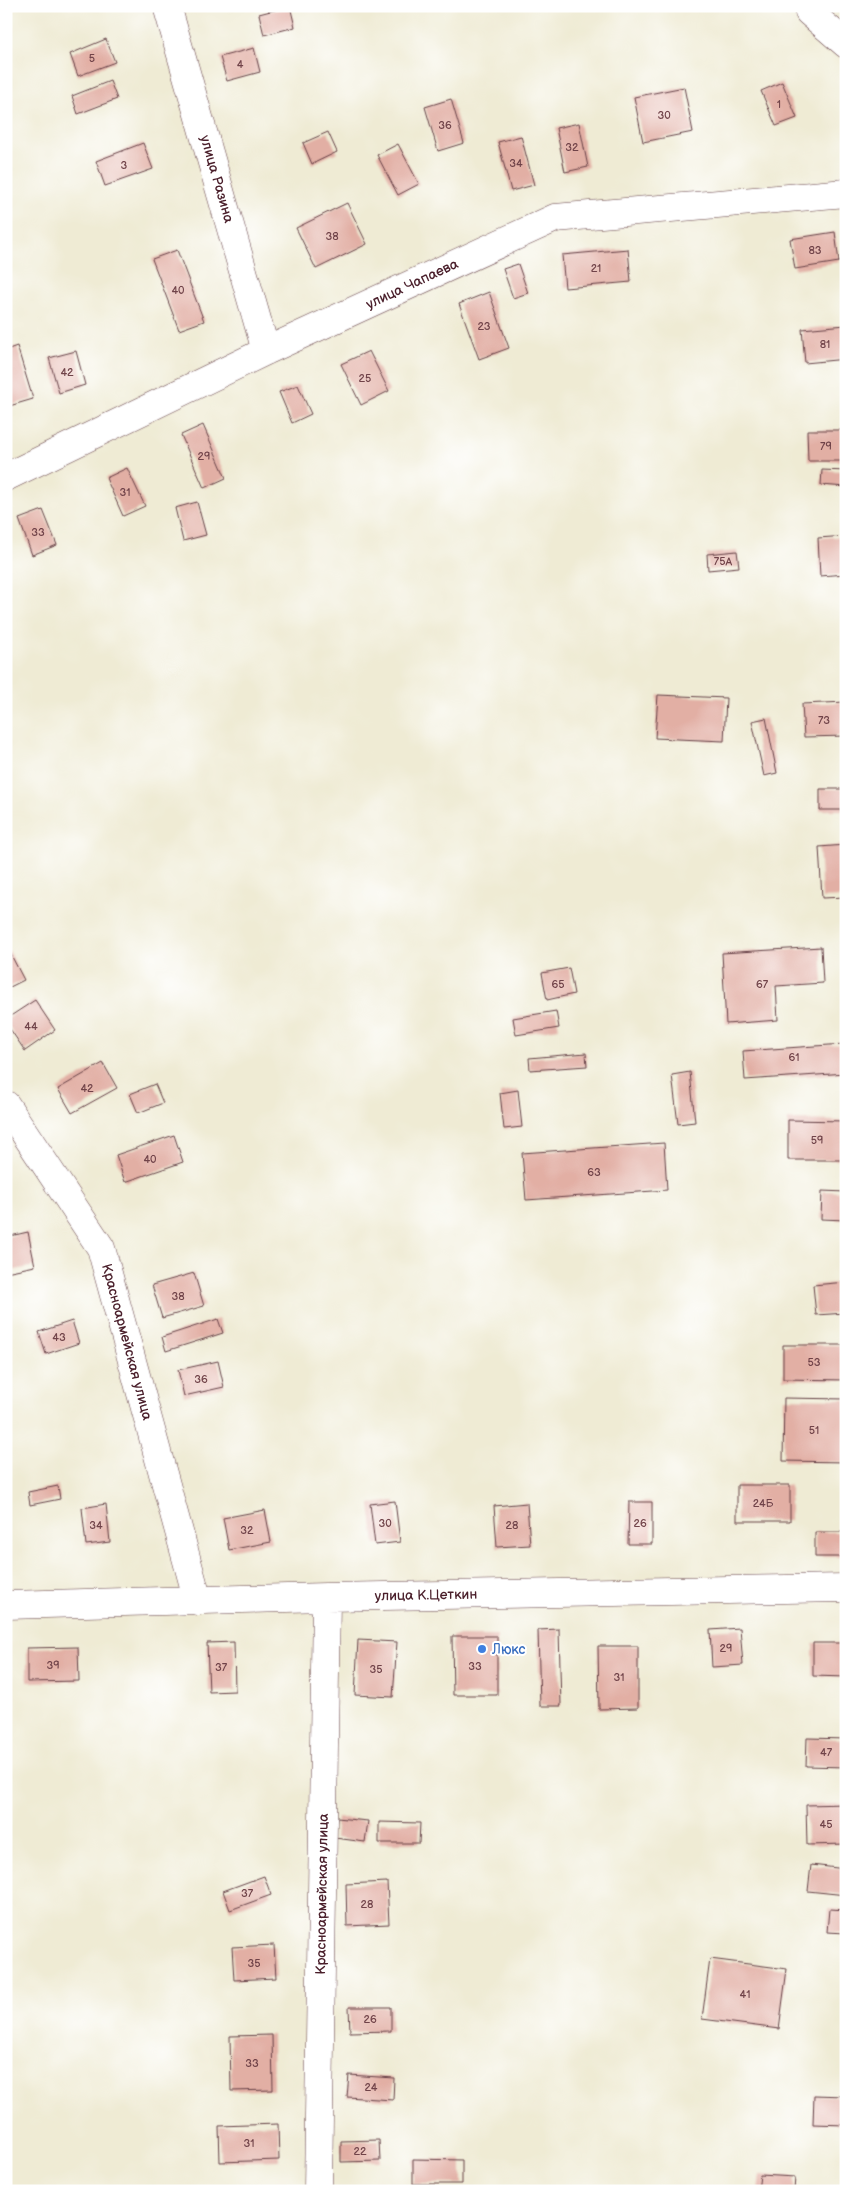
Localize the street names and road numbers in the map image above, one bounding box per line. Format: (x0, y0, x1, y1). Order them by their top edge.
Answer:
street label: улица Разина (196, 133, 238, 225)
street label: улица Чапаева (363, 255, 462, 313)
street label: Красноармейская улица (98, 1262, 156, 1423)
street label: улица К.Цеткин (375, 1586, 477, 1604)
street label: Красноармейская улица (312, 1813, 332, 1975)

